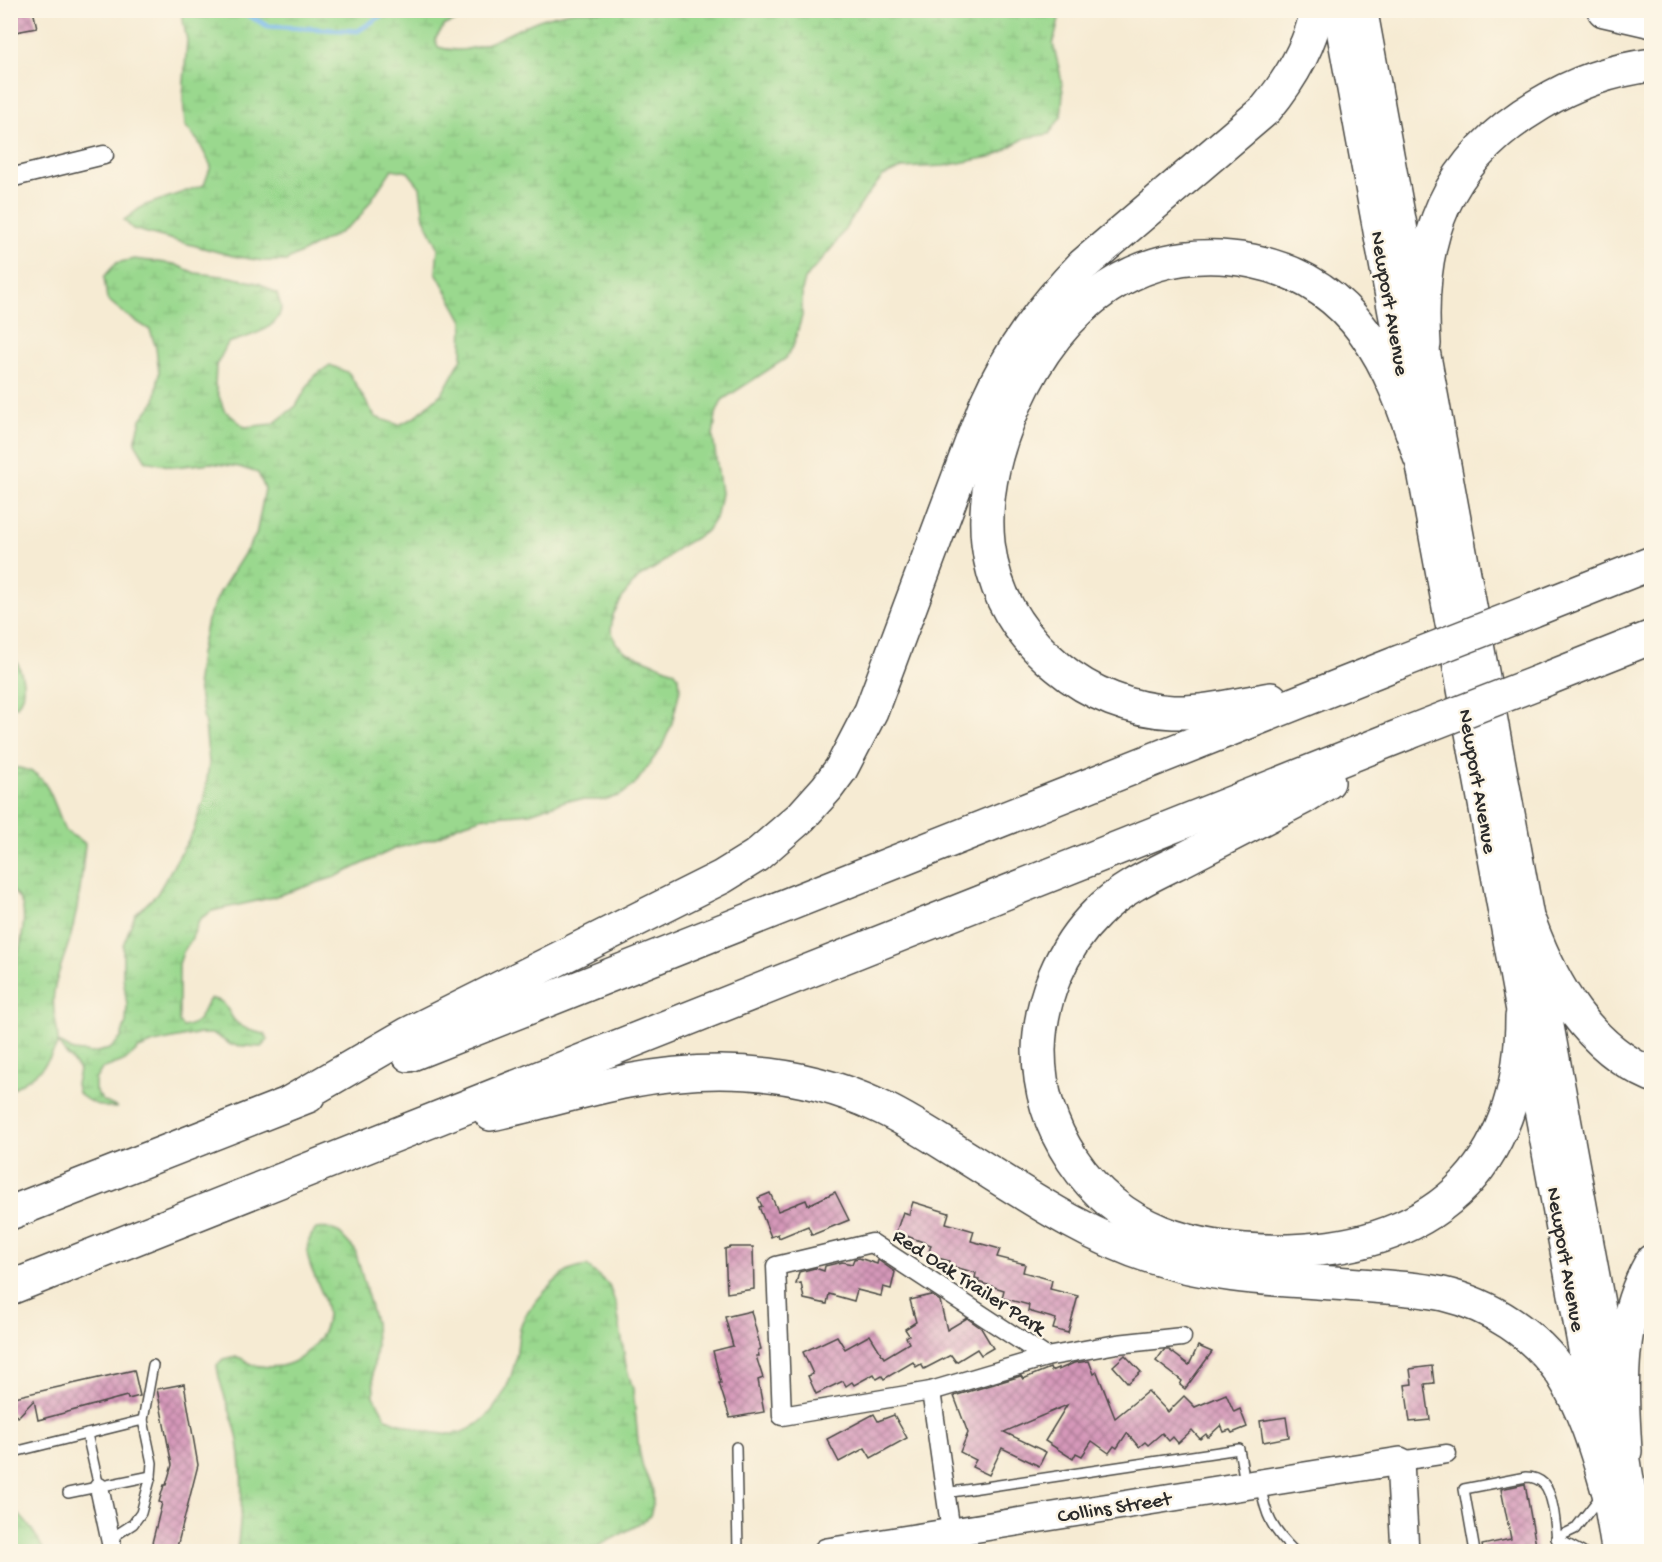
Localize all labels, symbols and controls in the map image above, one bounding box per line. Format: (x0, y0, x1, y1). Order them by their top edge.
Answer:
street label: Newport Avenue (1363, 229, 1413, 379)
street label: Newport Avenue (1451, 707, 1501, 857)
street label: Newport Avenue (1539, 1185, 1589, 1335)
street label: Red Oak Trailer Park (887, 1225, 1051, 1344)
street label: Collins Street (1056, 1488, 1176, 1531)

